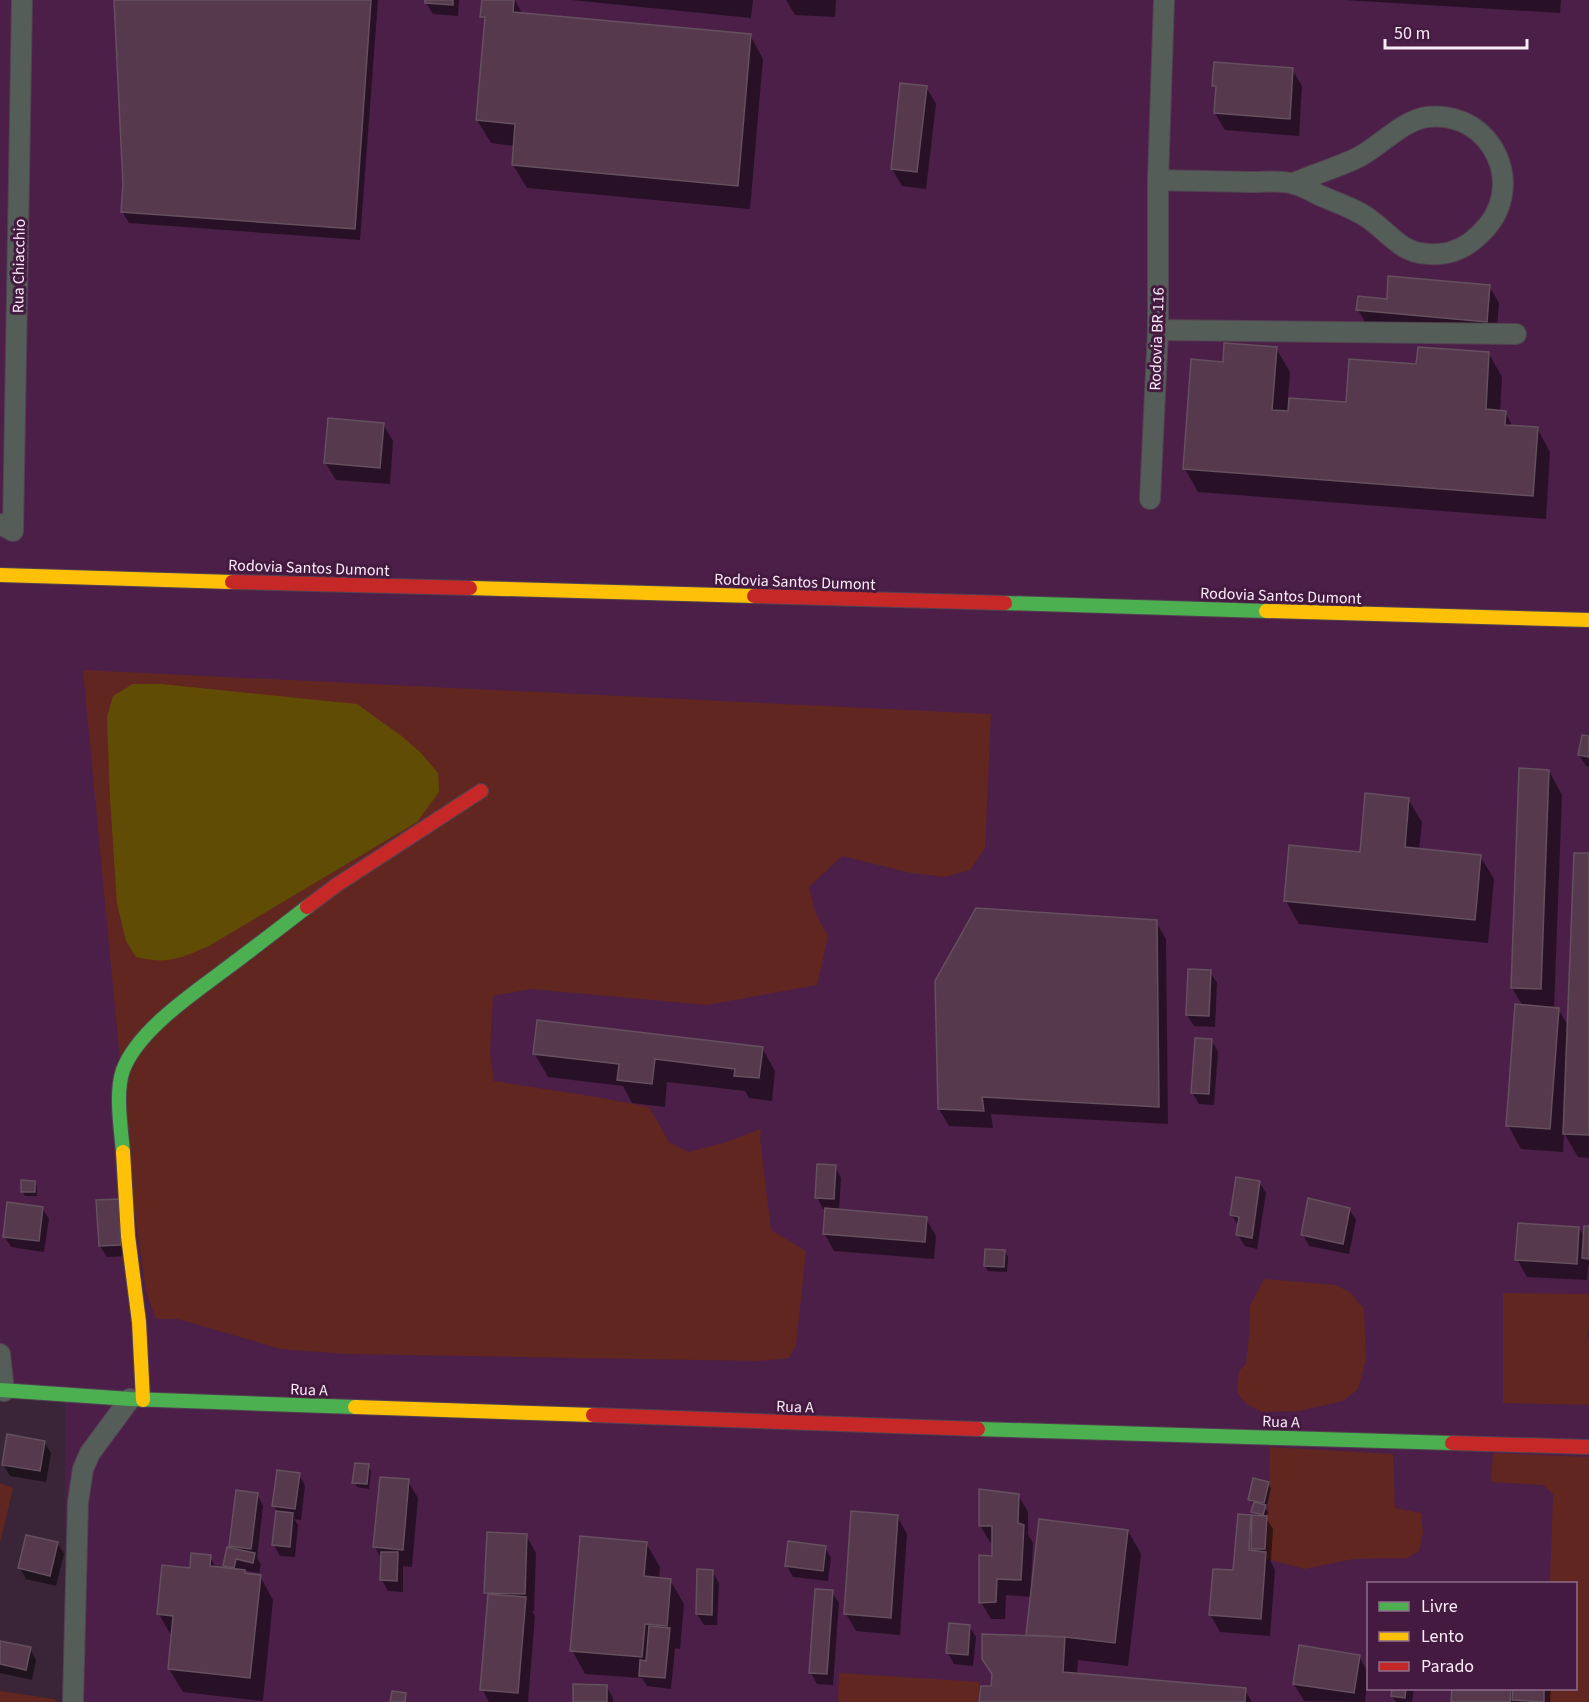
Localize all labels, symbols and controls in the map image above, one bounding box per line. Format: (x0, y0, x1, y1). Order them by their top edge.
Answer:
scale bar (1385, 12, 1528, 50)
text: 50 m (1394, 21, 1430, 46)
street label: Rua Chiacchio (7, 219, 31, 313)
street label: Rodovia BR 116 (1144, 287, 1170, 391)
street label: Rodovia Santos Dumont (228, 554, 391, 582)
street label: Rodovia Santos Dumont (714, 568, 877, 596)
street label: Rodovia Santos Dumont (1200, 582, 1363, 610)
street label: Rua A (290, 1378, 329, 1402)
street label: Rua A (776, 1395, 815, 1419)
street label: Rua A (1262, 1410, 1301, 1434)
legend (1367, 1582, 1577, 1690)
text: Livre (1421, 1594, 1458, 1619)
text: Lento (1421, 1624, 1464, 1649)
text: Parado (1421, 1654, 1474, 1679)

